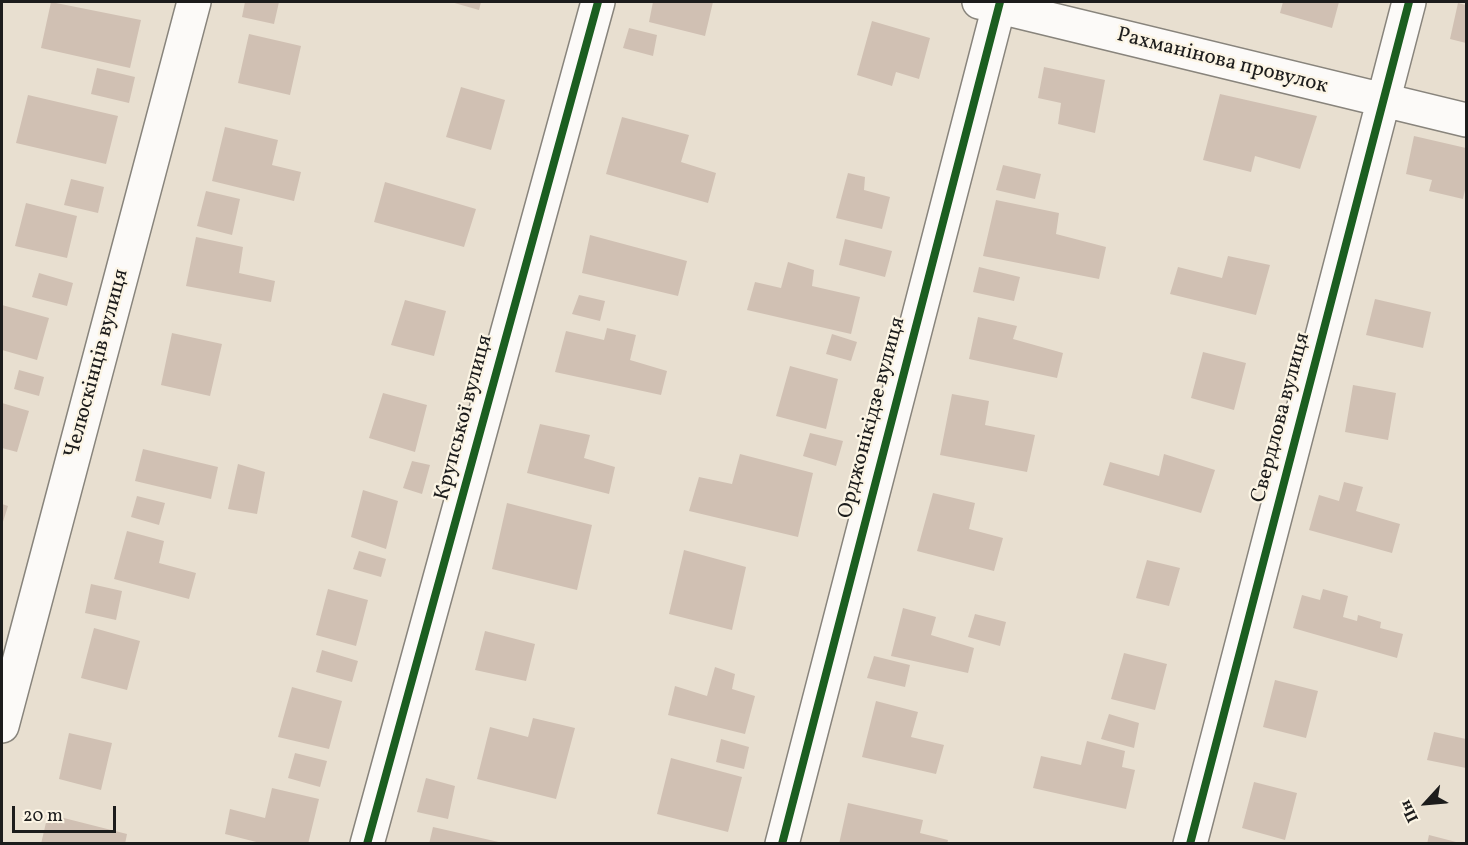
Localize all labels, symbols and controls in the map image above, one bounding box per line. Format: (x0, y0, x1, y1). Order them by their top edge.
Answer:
street label: Рахманінова провулок (1114, 24, 1330, 100)
street label: Челюскінців вулиця (61, 267, 135, 461)
street label: Орджонікідзе вулиця (834, 315, 912, 521)
street label: Свердлова вулиця (1247, 330, 1317, 506)
street label: Крупської вулиця (431, 332, 499, 504)
north arrow (1396, 773, 1456, 833)
scale bar (15, 794, 118, 832)
text: Пн (1395, 796, 1425, 826)
text: 20 m (23, 804, 63, 829)

